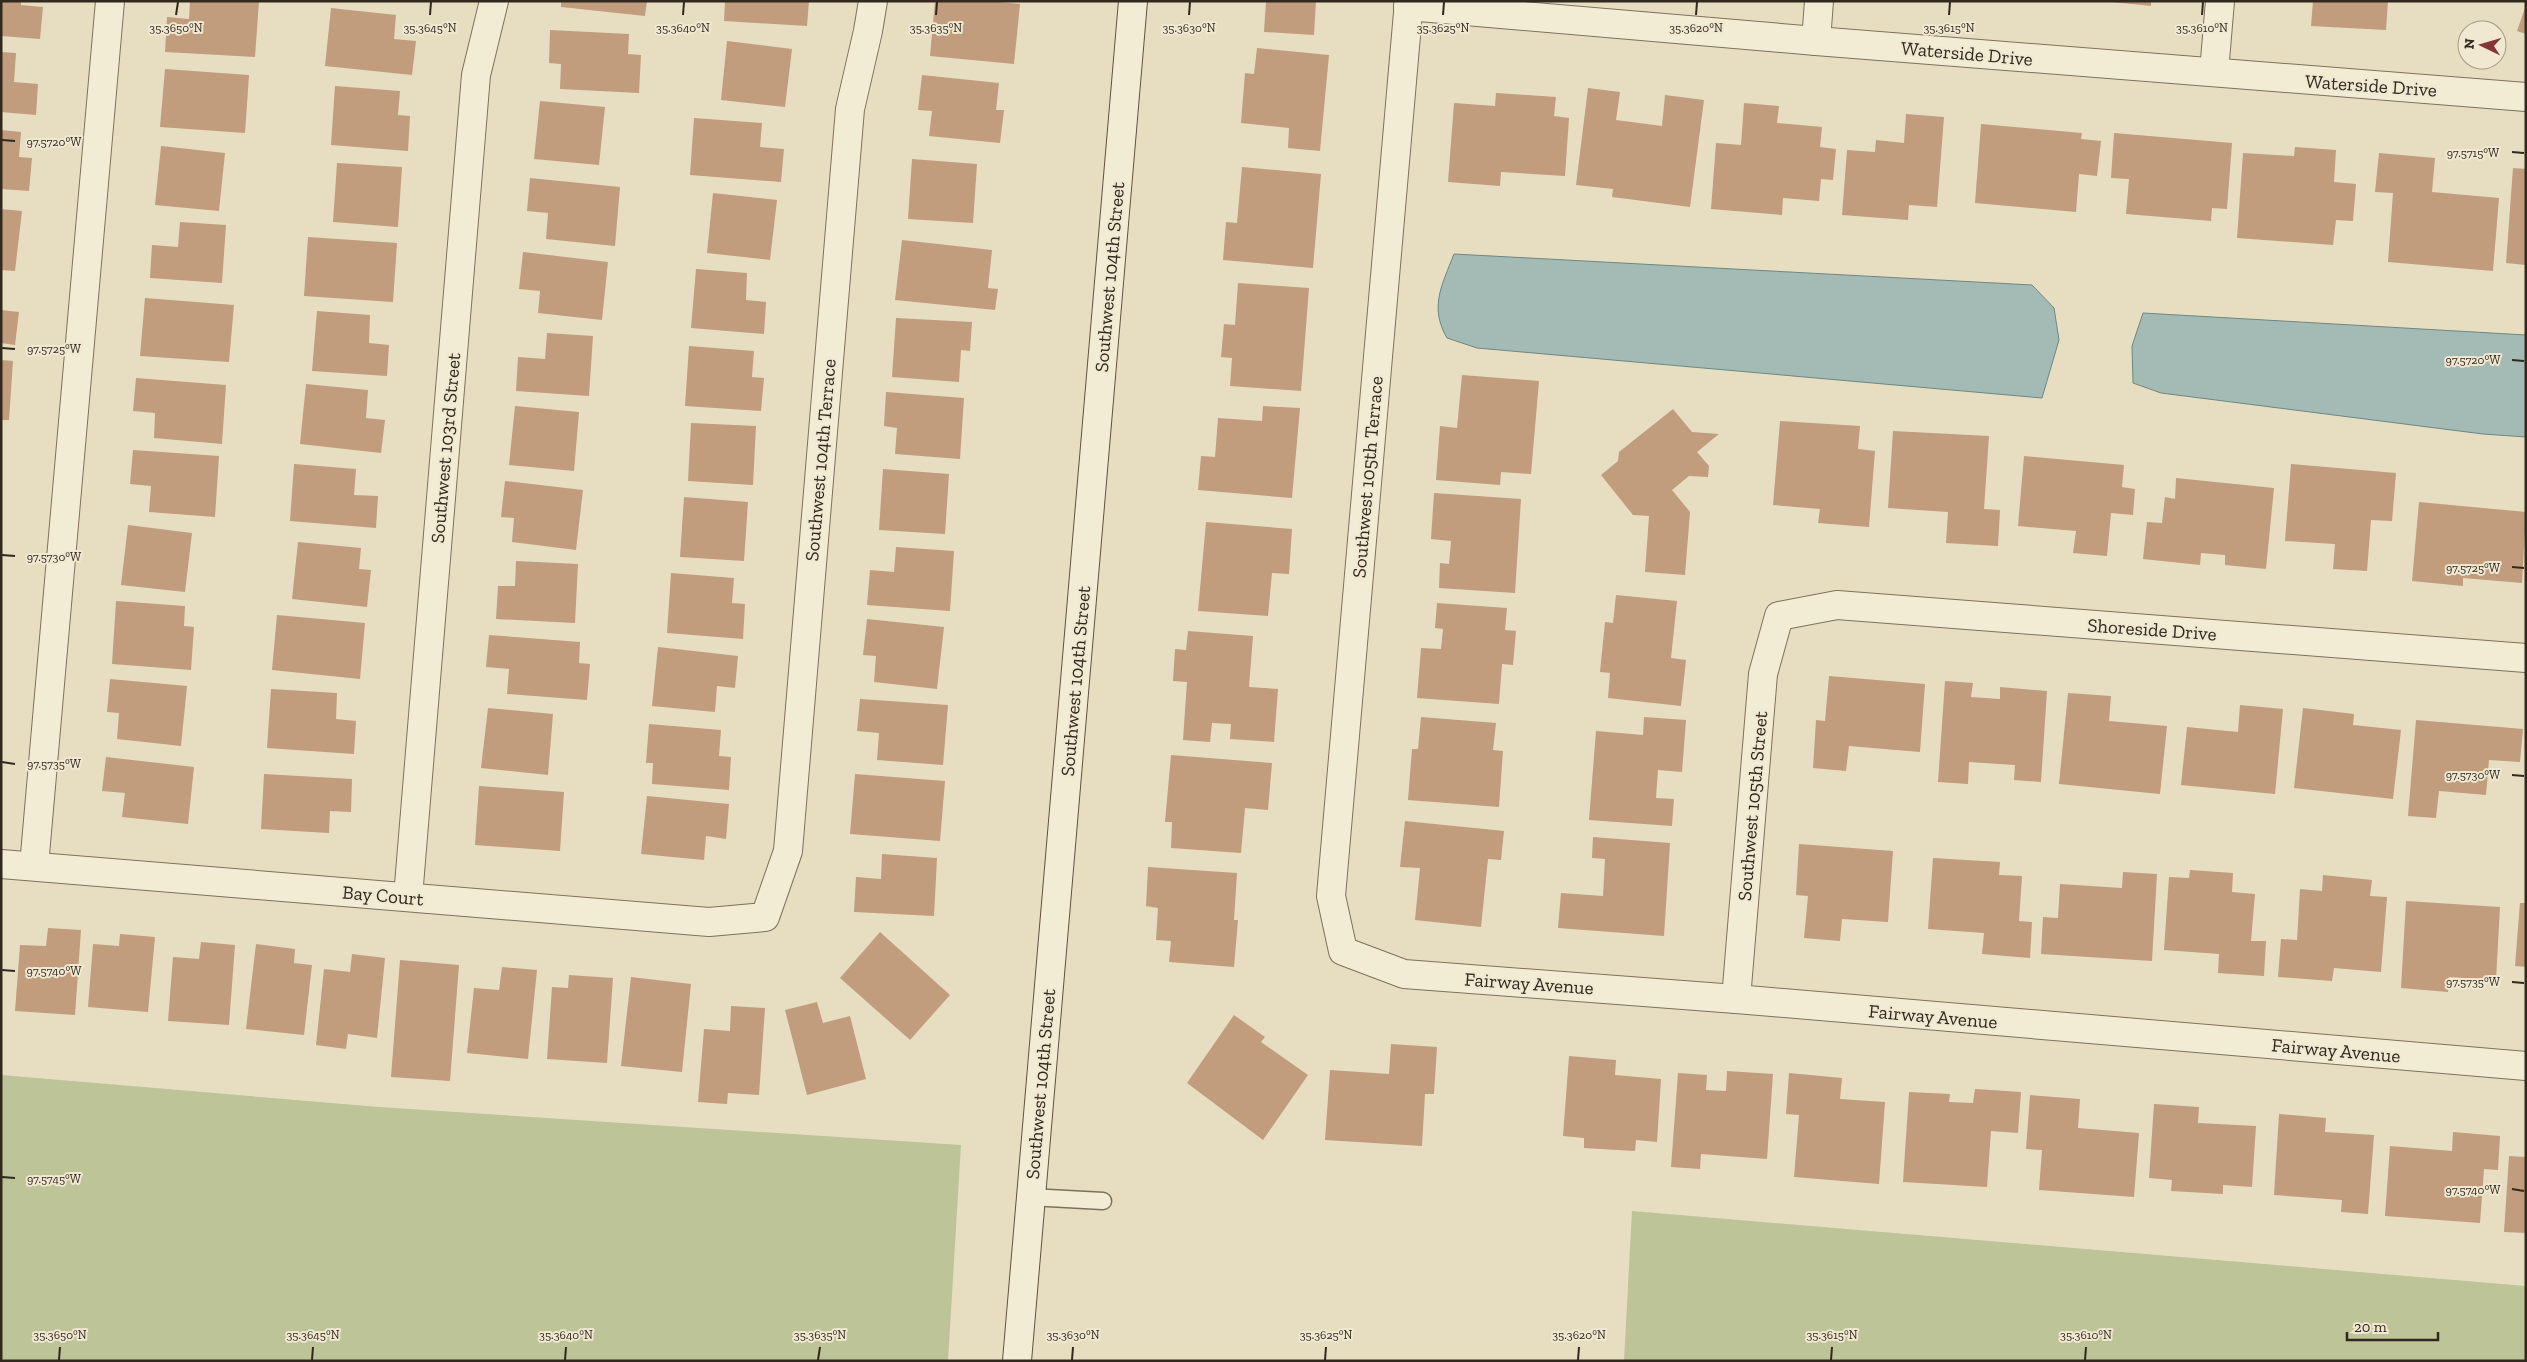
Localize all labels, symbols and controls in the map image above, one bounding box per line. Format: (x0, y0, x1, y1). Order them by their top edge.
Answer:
north arrow (2457, 20, 2507, 70)
text: 35.3650°N (149, 21, 203, 35)
text: 35.3645°N (403, 21, 457, 35)
text: 35.3640°N (656, 21, 710, 35)
text: 35.3635°N (910, 21, 962, 35)
text: 35.3630°N (1162, 21, 1216, 35)
text: 35.3625°N (1417, 21, 1470, 35)
text: 35.3620°N (1669, 21, 1723, 35)
text: 35.3615°N (1923, 21, 1975, 35)
text: 35.3610°N (2176, 21, 2228, 35)
street label: Waterside Drive (1900, 36, 2034, 71)
text: N (2461, 38, 2479, 50)
street label: Waterside Drive (2304, 69, 2438, 102)
text: 97.5720°W (27, 135, 82, 149)
text: 97.5715°W (2447, 146, 2500, 160)
street label: Southwest 104th Street (1090, 181, 1129, 373)
text: 97.5725°W (27, 342, 82, 356)
street label: Southwest 103rd Street (426, 352, 465, 544)
text: 97.5720°W (2446, 353, 2501, 367)
street label: Southwest 104th Terrace (800, 358, 841, 562)
street label: Southwest 105th Terrace (1347, 375, 1388, 579)
text: 97.5730°W (27, 550, 82, 564)
text: 97.5725°W (2446, 561, 2501, 575)
street label: Southwest 104th Street (1056, 585, 1095, 777)
street label: Shoreside Drive (2087, 614, 2217, 645)
street label: Southwest 105th Street (1733, 710, 1772, 902)
text: 97.5735°W (27, 757, 82, 771)
text: 97.5730°W (2446, 768, 2501, 782)
street label: Bay Court (341, 880, 425, 911)
text: 97.5740°W (27, 964, 82, 978)
street label: Fairway Avenue (1464, 968, 1594, 999)
text: 97.5735°W (2446, 975, 2501, 989)
street label: Southwest 104th Street (1021, 988, 1060, 1180)
street label: Fairway Avenue (1868, 999, 1998, 1034)
street label: Fairway Avenue (2271, 1033, 2401, 1068)
text: 97.5745°W (27, 1172, 82, 1186)
text: 97.5740°W (2446, 1183, 2501, 1197)
scale bar (2347, 1310, 2438, 1342)
text: 20 m (2354, 1318, 2387, 1336)
text: 35.3650°N (33, 1328, 87, 1342)
text: 35.3645°N (286, 1328, 340, 1342)
text: 35.3640°N (539, 1328, 593, 1342)
text: 35.3635°N (794, 1328, 846, 1342)
text: 35.3630°N (1046, 1328, 1100, 1342)
text: 35.3625°N (1300, 1328, 1353, 1342)
text: 35.3620°N (1552, 1328, 1606, 1342)
text: 35.3615°N (1806, 1328, 1858, 1342)
text: 35.3610°N (2060, 1328, 2112, 1342)

